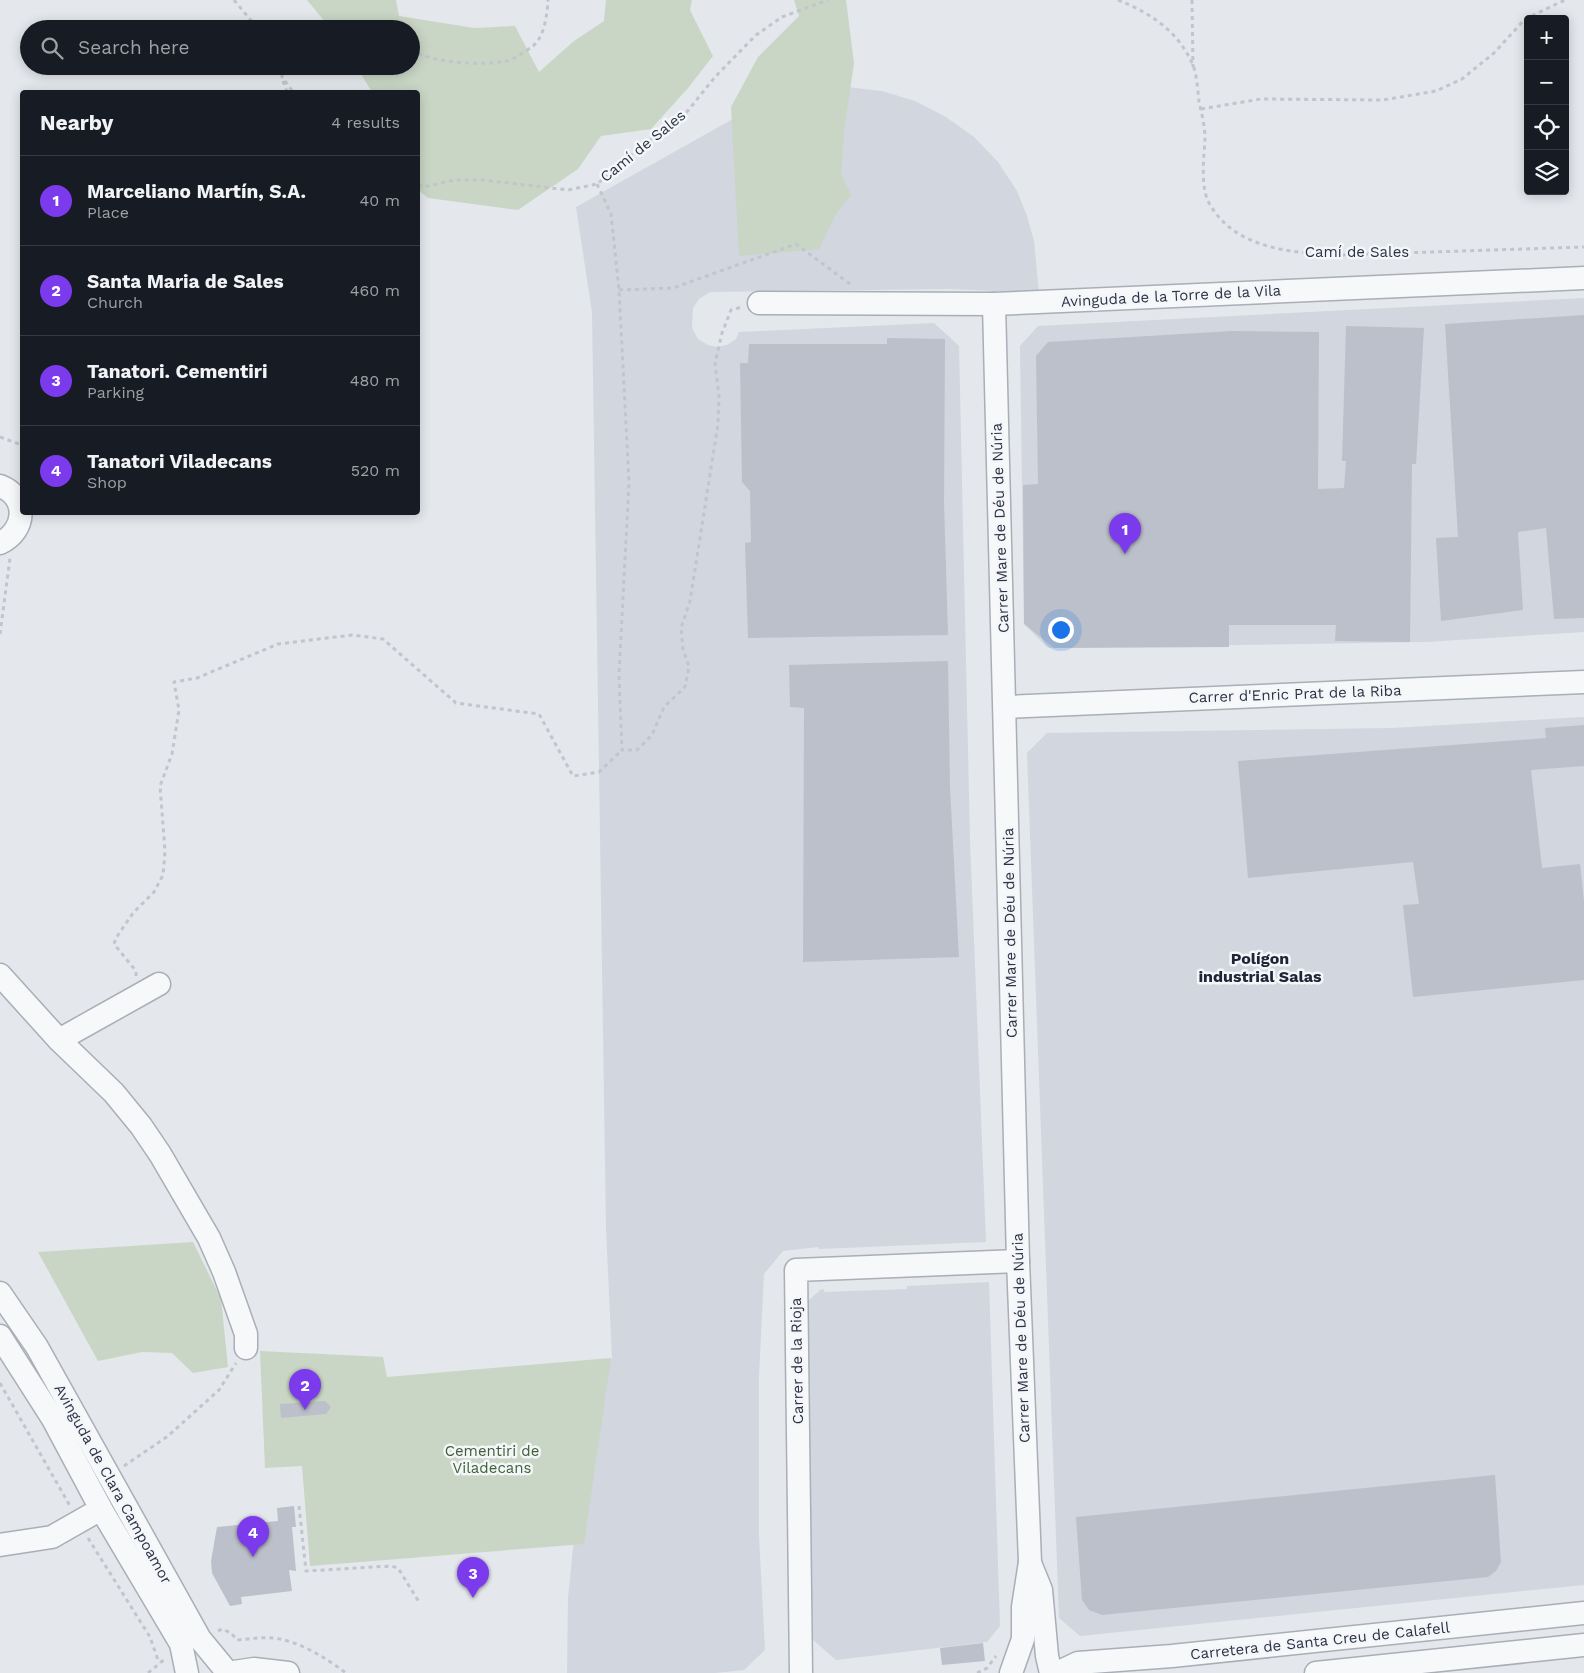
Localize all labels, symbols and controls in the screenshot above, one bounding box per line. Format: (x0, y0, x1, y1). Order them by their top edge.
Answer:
map controls (1524, 15, 1569, 195)
button: + (1524, 15, 1569, 60)
search box (20, 20, 420, 75)
icon: search (38, 34, 66, 62)
text: Search here (78, 36, 189, 59)
button: − (1524, 60, 1569, 105)
button: locate (1524, 105, 1569, 150)
street label: Camí de Sales (597, 106, 689, 186)
text: Nearby (40, 110, 113, 135)
text: 4 results (331, 113, 400, 132)
button: layers (1524, 150, 1569, 195)
text: Marceliano Martín, S.A. (87, 180, 306, 203)
text: 1 (53, 191, 59, 210)
text: 40 m (360, 191, 400, 210)
text: Place (87, 203, 129, 222)
street label: Camí de Sales (1305, 243, 1409, 261)
text: Santa Maria de Sales (87, 270, 284, 293)
text: 2 (51, 281, 61, 300)
text: 460 m (350, 281, 400, 300)
street label: Avinguda de la Torre de la Vila (1060, 281, 1282, 311)
text: Church (87, 293, 143, 312)
text: Tanatori. Cementiri (87, 360, 268, 383)
text: 3 (51, 371, 61, 390)
text: 480 m (350, 371, 400, 390)
text: Parking (87, 383, 144, 402)
street label: Carrer Mare de Déu de Núria (987, 422, 1013, 633)
text: Tanatori Viladecans (87, 450, 272, 473)
text: 4 (51, 461, 61, 480)
text: 520 m (351, 461, 400, 480)
text: Shop (87, 473, 127, 492)
pin: 1 (1109, 513, 1141, 554)
your location (1048, 617, 1074, 643)
street label: Carrer d'Enric Prat de la Riba (1188, 681, 1402, 707)
street label: Carrer Mare de Déu de Núria (999, 827, 1021, 1038)
district label: Polígon industrial Salas (1198, 949, 1322, 986)
street label: Carrer Mare de Déu de Núria (1008, 1232, 1034, 1443)
street label: Carrer de la Rioja (787, 1297, 807, 1425)
pin: 2 (289, 1369, 321, 1410)
street label: Avinguda de Clara Campoamor (50, 1381, 176, 1587)
park label: Cementiri de Viladecans (445, 1442, 539, 1477)
pin: 4 (237, 1516, 269, 1557)
pin: 3 (457, 1557, 489, 1598)
street label: Carretera de Santa Creu de Calafell (1189, 1618, 1451, 1664)

